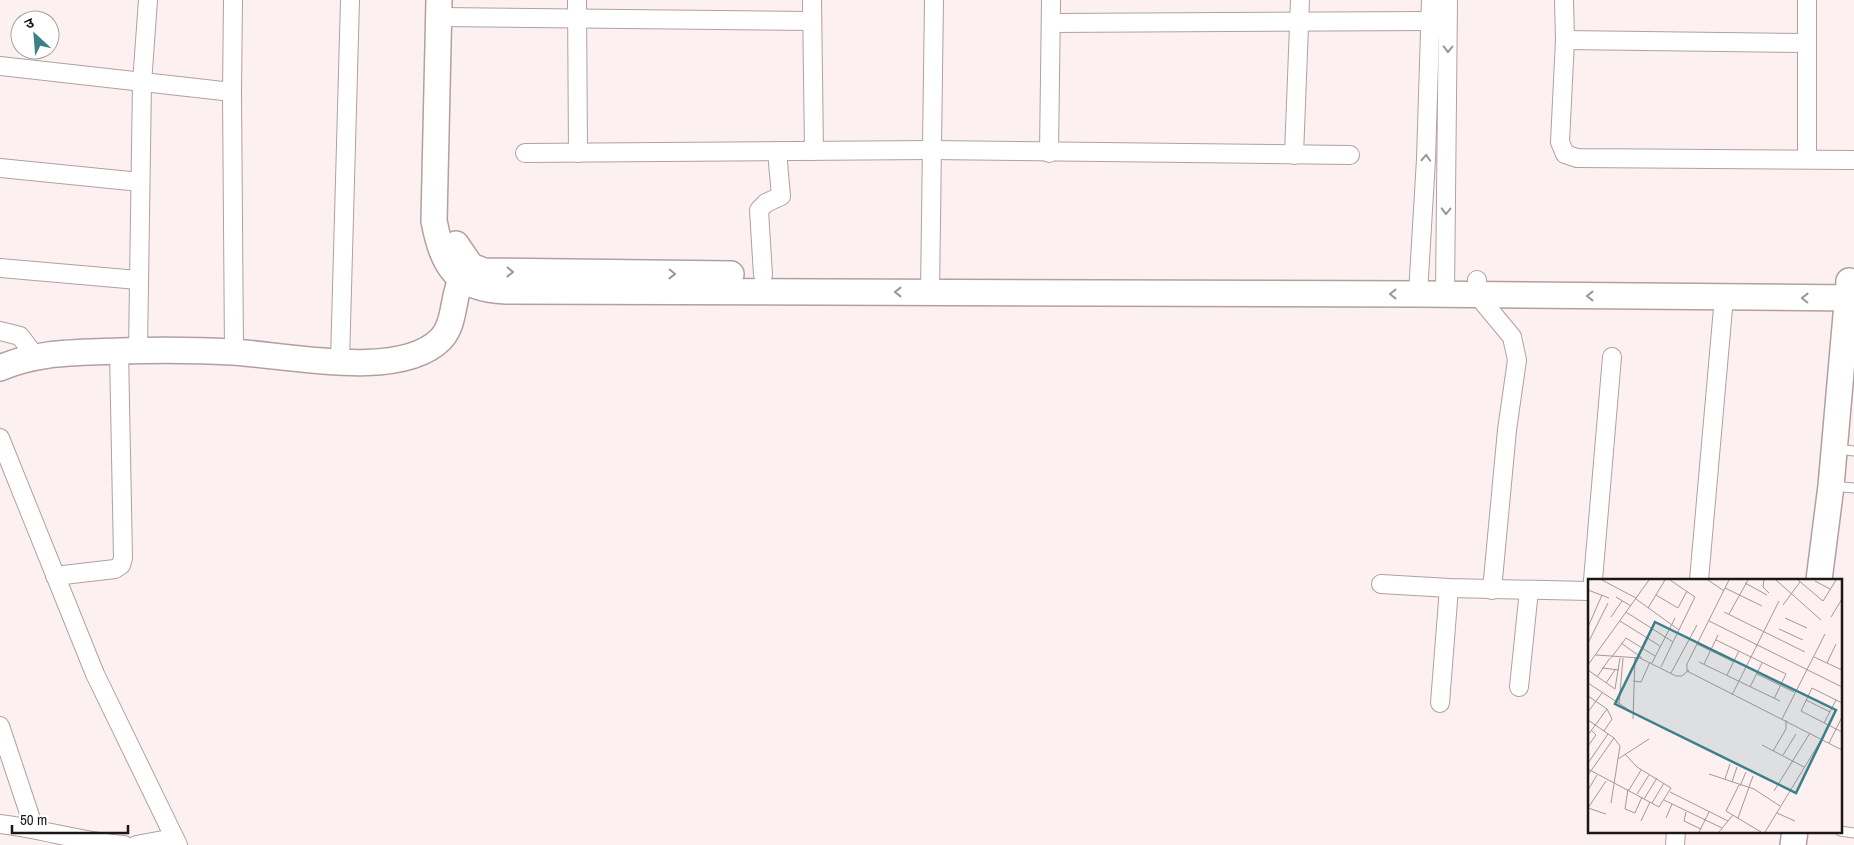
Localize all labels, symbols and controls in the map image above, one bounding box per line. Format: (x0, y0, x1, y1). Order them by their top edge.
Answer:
north arrow (10, 10, 60, 60)
text: उ (22, 13, 38, 33)
one-way arrow (1443, 45, 1453, 53)
one-way arrow (1421, 154, 1431, 162)
one-way arrow (1441, 207, 1452, 215)
one-way arrow (506, 267, 514, 277)
one-way arrow (669, 269, 677, 279)
one-way arrow (894, 287, 902, 297)
one-way arrow (1389, 289, 1396, 299)
one-way arrow (1586, 291, 1594, 301)
one-way arrow (1801, 293, 1809, 303)
inset map (1588, 579, 1842, 832)
scale bar (12, 802, 129, 834)
text: 50 m (20, 809, 47, 830)

